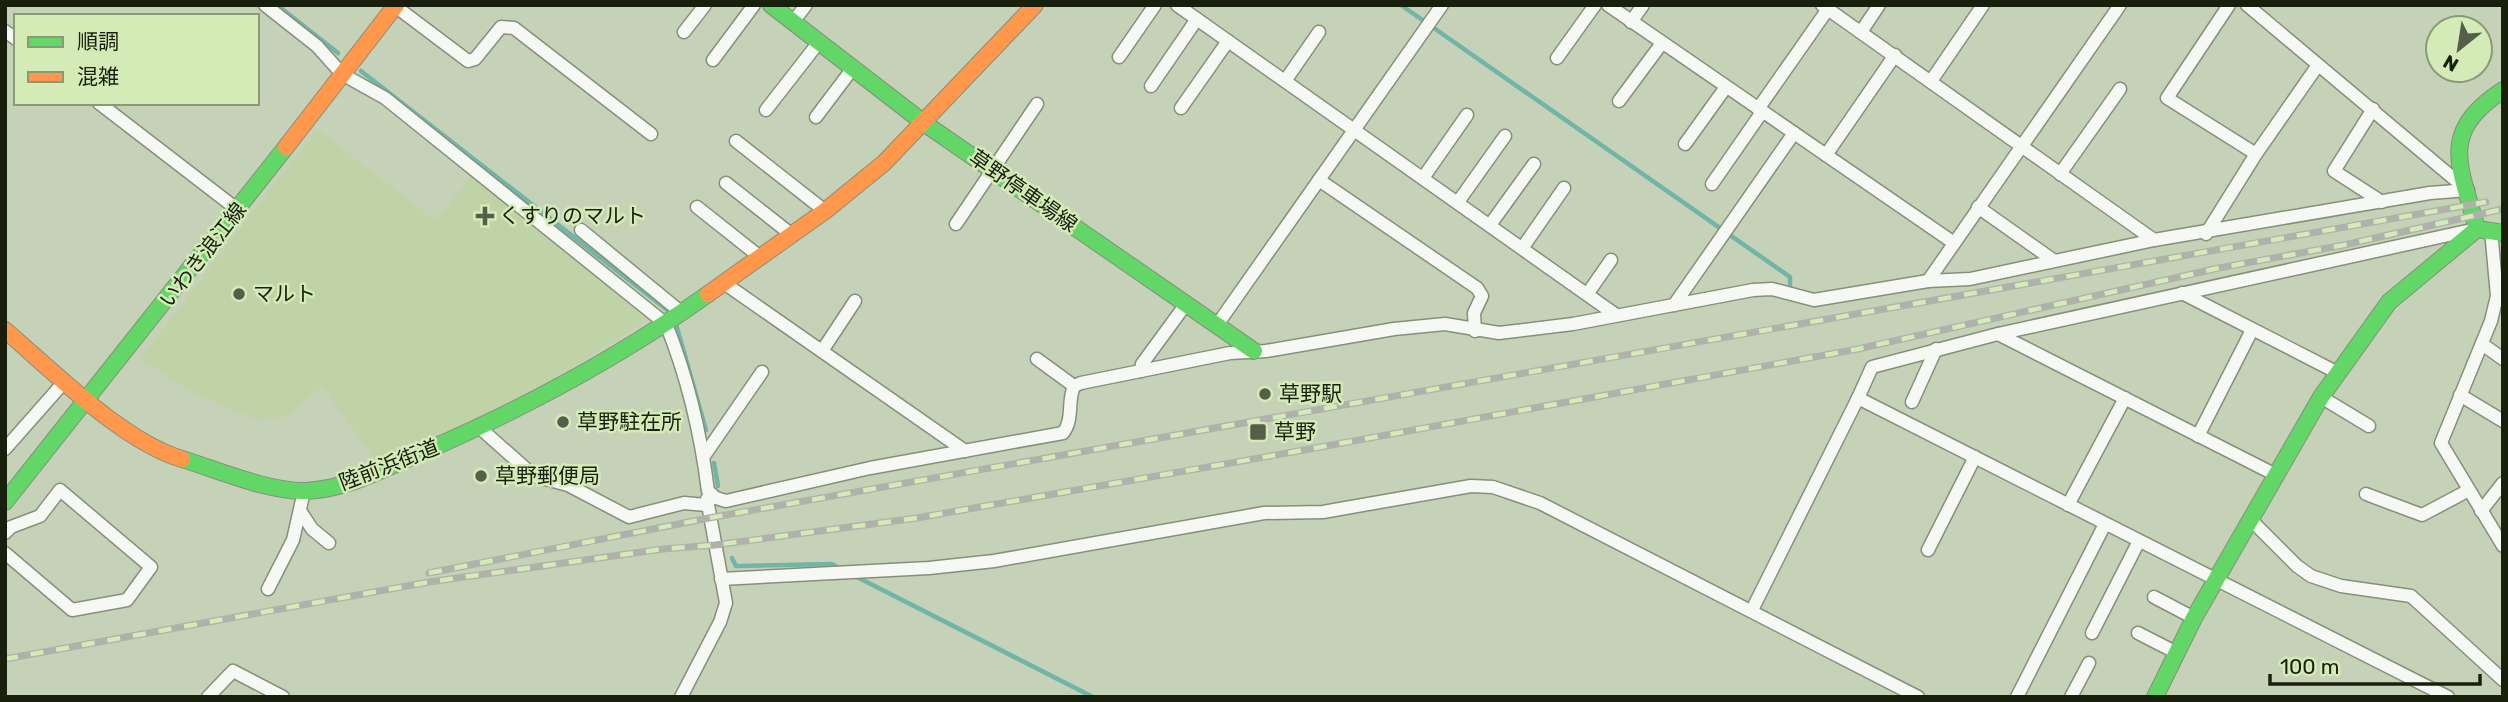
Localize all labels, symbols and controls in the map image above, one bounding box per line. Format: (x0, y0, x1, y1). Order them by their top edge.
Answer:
legend (14, 14, 259, 105)
north arrow (2424, 14, 2494, 84)
text: 順調 (77, 29, 119, 54)
text: N (2439, 50, 2462, 77)
text: 混雑 (77, 64, 119, 89)
street label: 草野停車場線 (965, 144, 1082, 237)
street label: いわき浪江線 (154, 197, 251, 312)
place label: くすりのマルト (499, 203, 646, 228)
marker: くすりのマルト (477, 208, 493, 224)
place label: マルト (253, 281, 316, 306)
marker: マルト (231, 286, 247, 302)
place label: 草野駅 (1279, 381, 1342, 406)
marker: 草野駅 (1257, 386, 1273, 402)
place label: 草野駐在所 (577, 409, 682, 434)
marker: 草野駐在所 (555, 414, 571, 430)
place label: 草野 (1274, 419, 1316, 444)
marker: 草野 (1248, 422, 1268, 442)
street label: 陸前浜街道 (335, 434, 442, 495)
place label: 草野郵便局 (495, 463, 600, 488)
marker: 草野郵便局 (473, 468, 489, 484)
scale bar (2270, 642, 2480, 686)
text: 100 m (2280, 654, 2339, 679)

